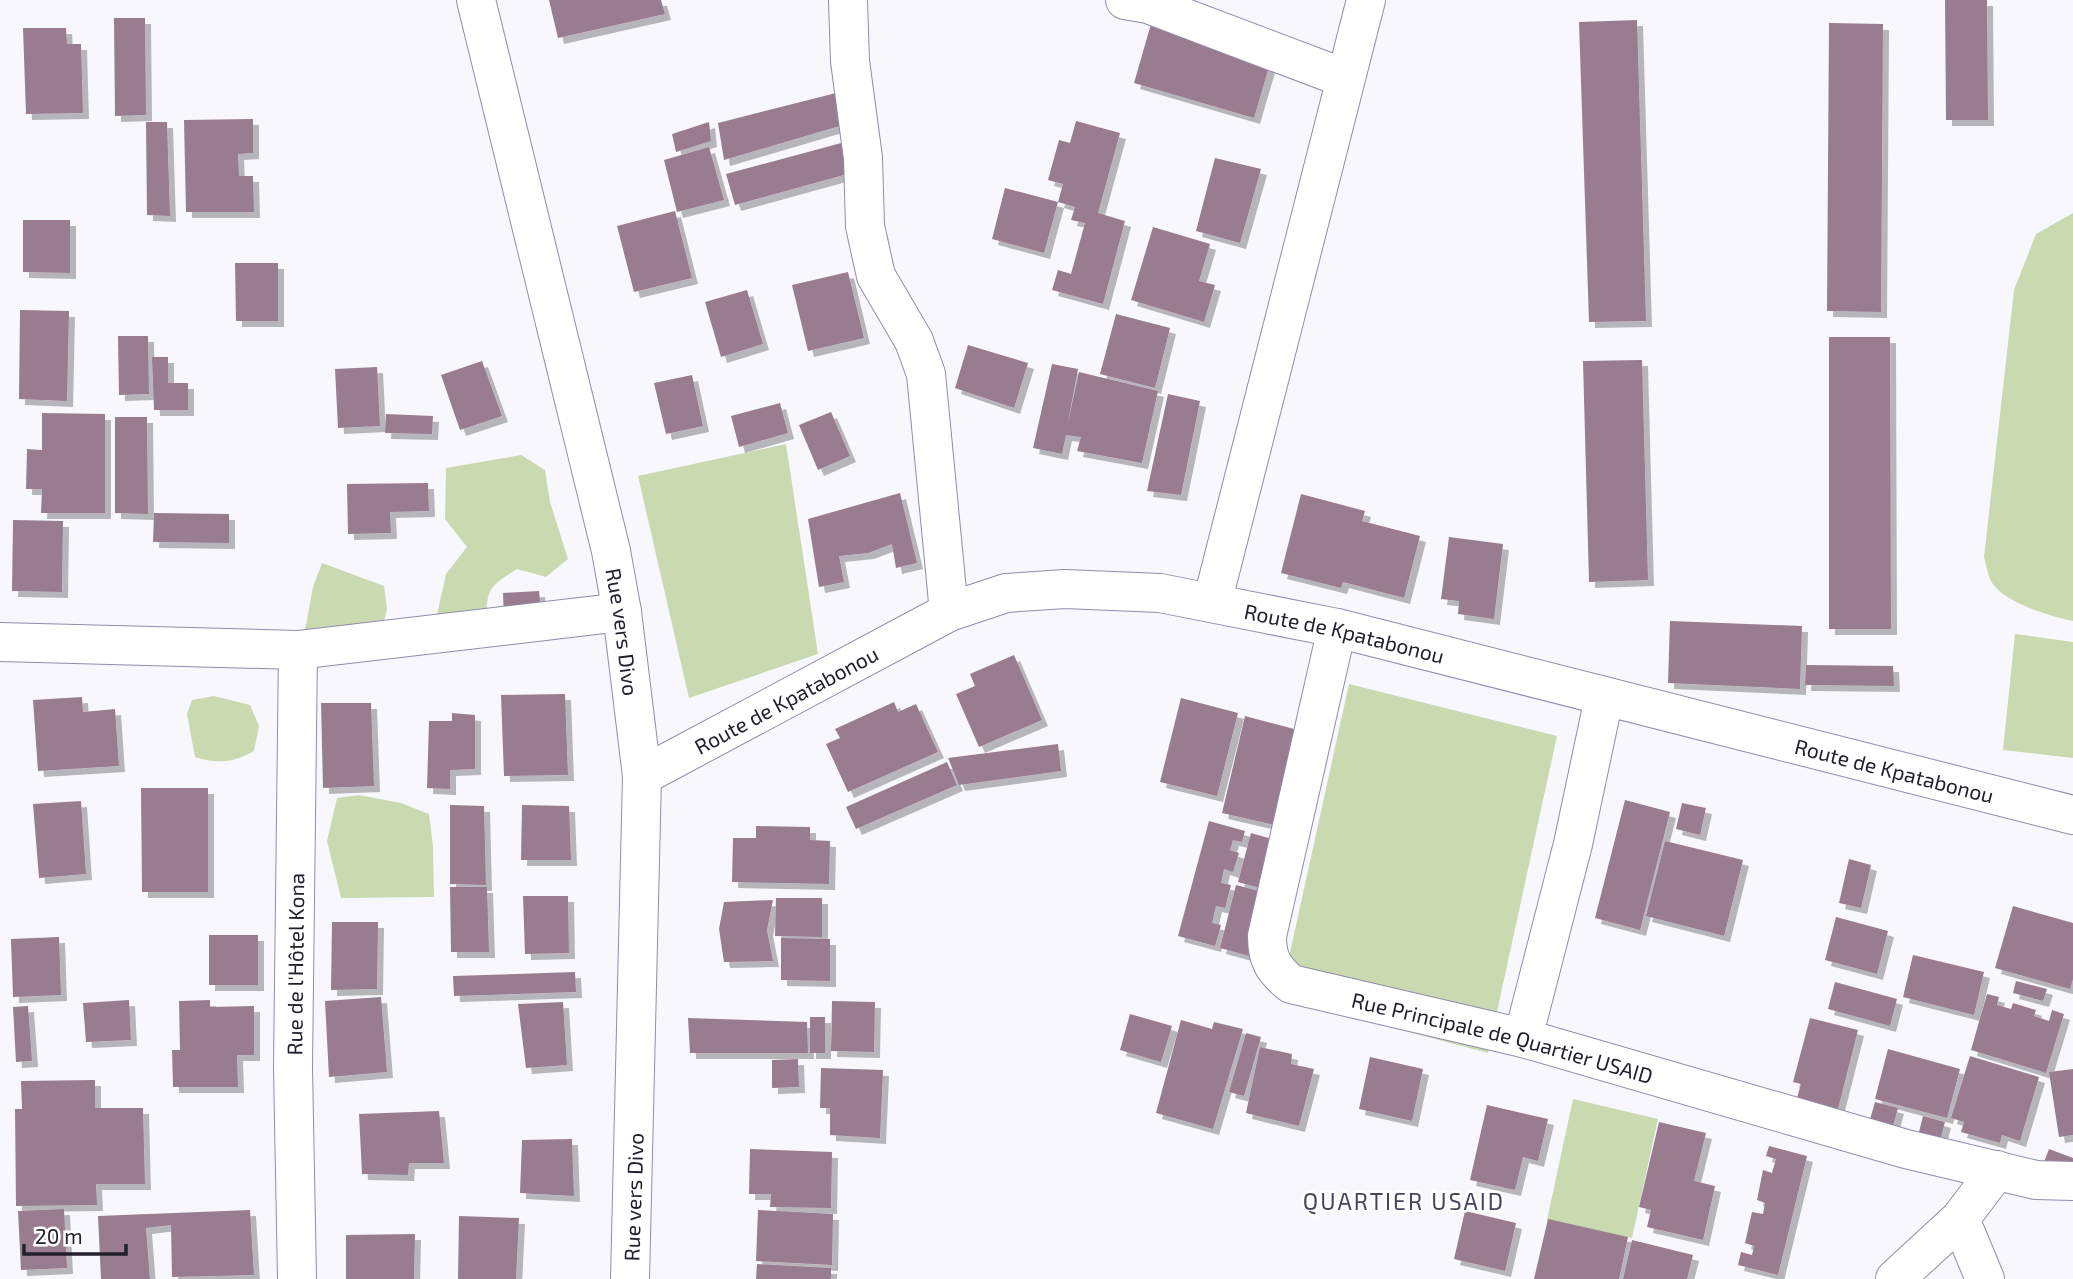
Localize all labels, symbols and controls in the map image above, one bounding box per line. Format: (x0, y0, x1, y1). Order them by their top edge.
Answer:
street label: Rue vers Divo (602, 566, 645, 697)
street label: Route de Kpatabonou (1242, 597, 1447, 667)
street label: Route de Kpatabonou (690, 640, 882, 758)
street label: Route de Kpatabonou (1792, 732, 1997, 807)
street label: Rue de l'Hôtel Kona (281, 873, 308, 1056)
street label: Rue Principale de Quartier USAID (1350, 986, 1656, 1088)
street label: Rue vers Divo (618, 1132, 648, 1262)
district label: QUARTIER USAID (1303, 1187, 1505, 1215)
scale bar (24, 1212, 126, 1256)
text: 20 m (35, 1223, 83, 1248)

